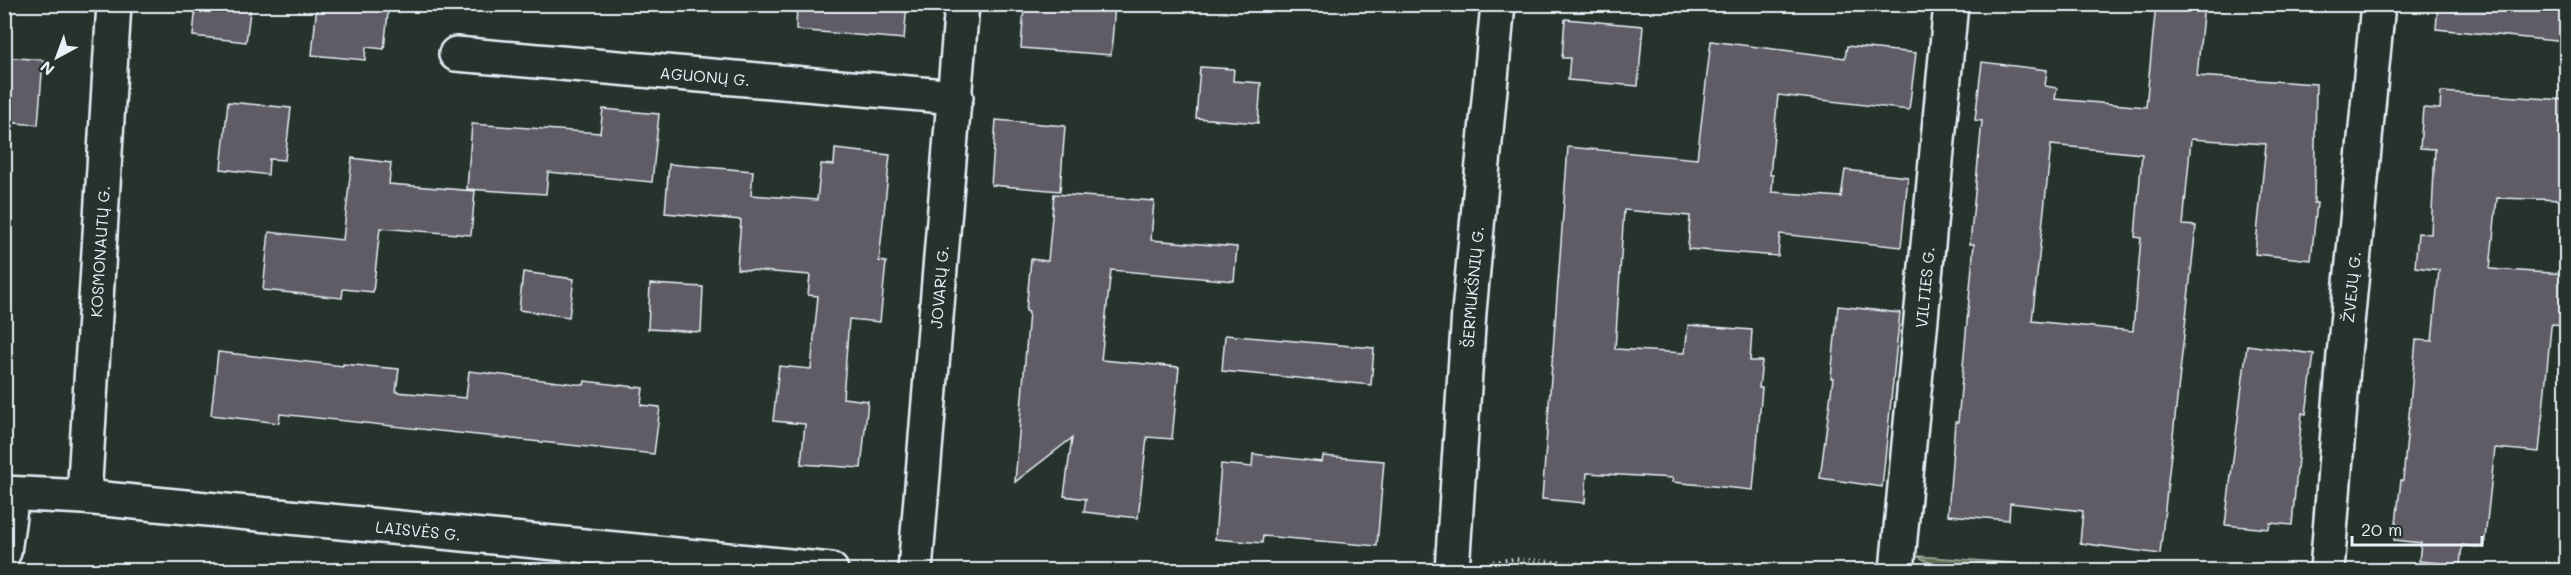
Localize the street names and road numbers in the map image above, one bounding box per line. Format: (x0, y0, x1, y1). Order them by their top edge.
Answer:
street label: AGUONŲ G. (659, 61, 751, 90)
street label: KOSMONAUTŲ G. (84, 185, 113, 318)
street label: ŠERMUKŠNIŲ G. (1456, 225, 1488, 348)
street label: JOVARŲ G. (925, 245, 952, 329)
street label: VILTIES G. (1910, 246, 1938, 329)
street label: ŽVEJŲ G. (2337, 250, 2364, 324)
street label: LAISVĖS G. (375, 515, 462, 544)

